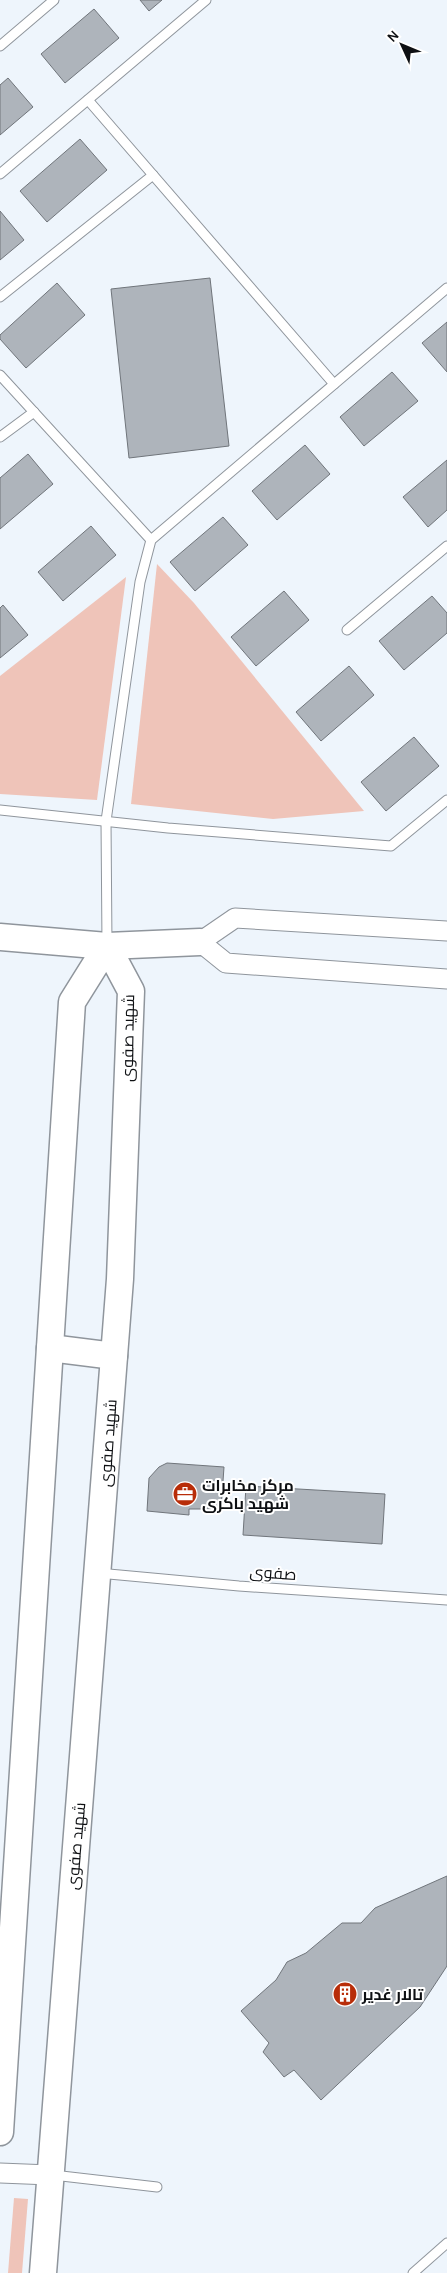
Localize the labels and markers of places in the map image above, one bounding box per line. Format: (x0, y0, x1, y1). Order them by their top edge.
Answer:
place label: مرکز مخابرات شهید باکری (202, 1476, 294, 1513)
office icon: مرکز مخابرات شهید باکری (172, 1481, 198, 1507)
building icon: تالار غدیر (332, 1981, 358, 2007)
place label: تالار غدیر (361, 1985, 424, 2004)

